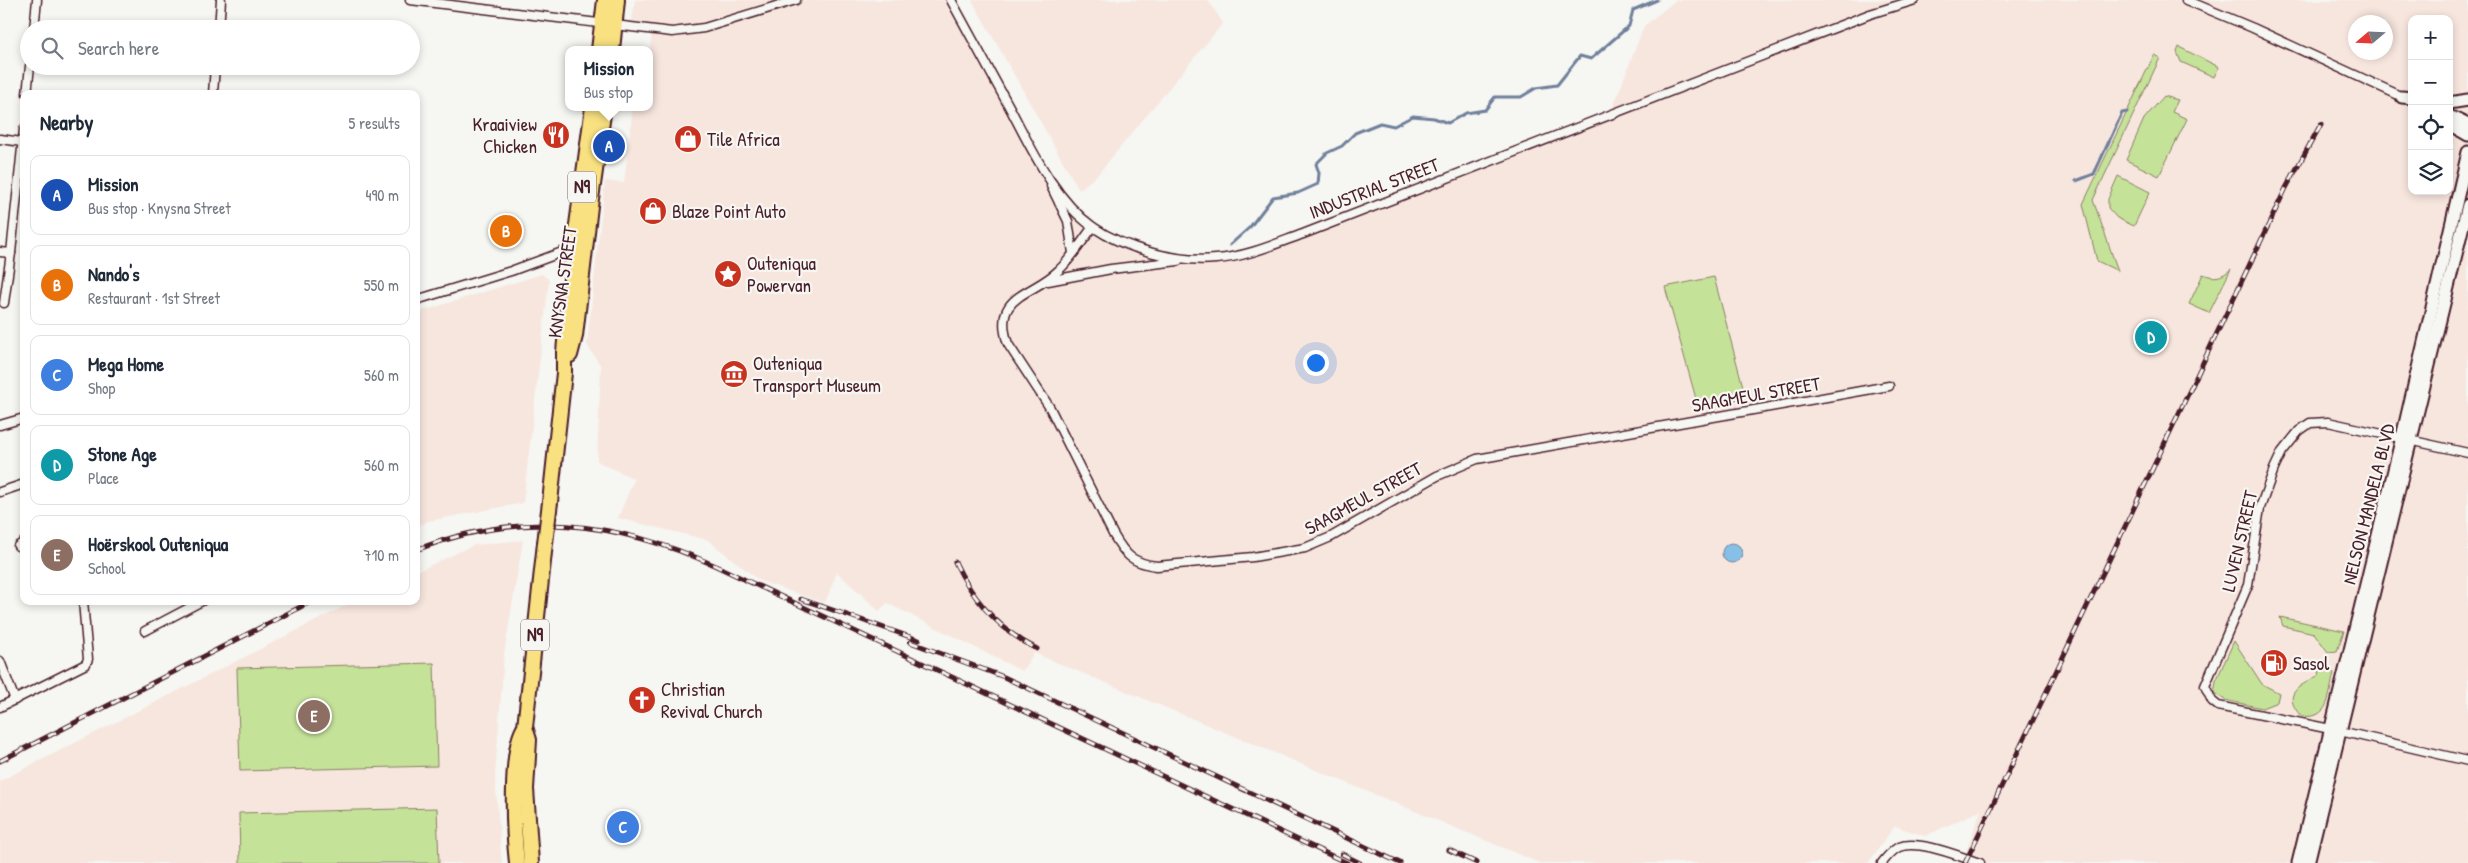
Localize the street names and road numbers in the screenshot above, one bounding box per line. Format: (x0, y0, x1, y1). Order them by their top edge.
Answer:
street label: INDUSTRIAL STREET (1305, 151, 1444, 225)
road number: N9 (568, 172, 596, 202)
street label: KNYSNA STREET (541, 223, 583, 340)
street label: SAAGMEUL STREET (1690, 370, 1823, 418)
street label: NELSON MANDELA BLVD (2335, 421, 2401, 587)
street label: SAAGMEUL STREET (1300, 455, 1427, 541)
street label: LUVEN STREET (2215, 487, 2264, 594)
road number: N9 (521, 620, 549, 650)

